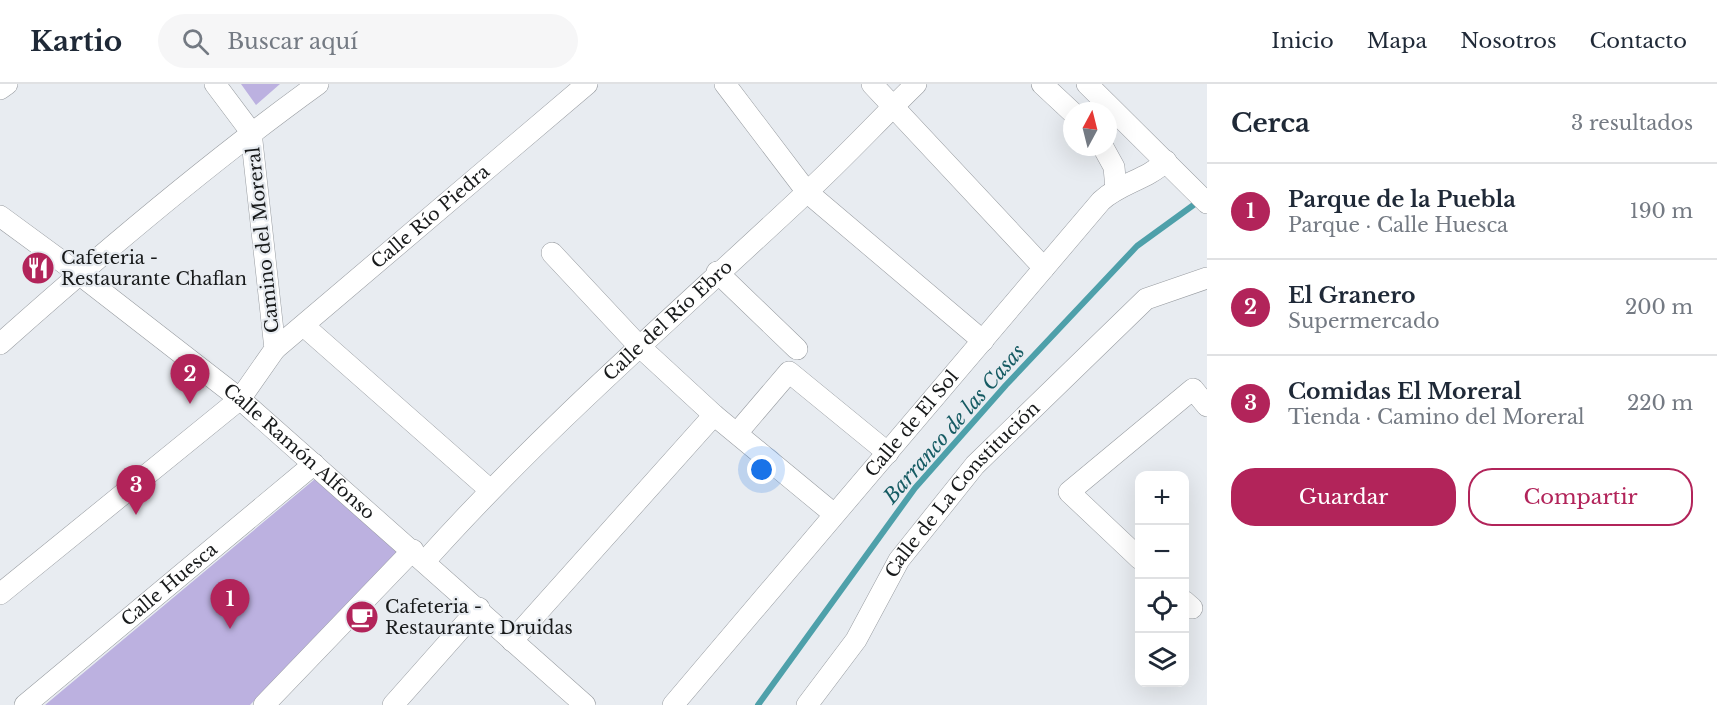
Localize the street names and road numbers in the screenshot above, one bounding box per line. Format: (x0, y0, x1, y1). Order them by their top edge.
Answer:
street label: Camino del Moreral (242, 146, 284, 334)
street label: Calle Río Piedra (367, 160, 494, 273)
street label: Calle del Río Ebro (599, 256, 737, 385)
street label: Calle de El Sol (861, 366, 963, 481)
street label: Calle Ramón Alfonso (219, 379, 379, 524)
street label: Calle de La Constitución (881, 397, 1044, 581)
street label: Calle Huesca (117, 538, 222, 631)

